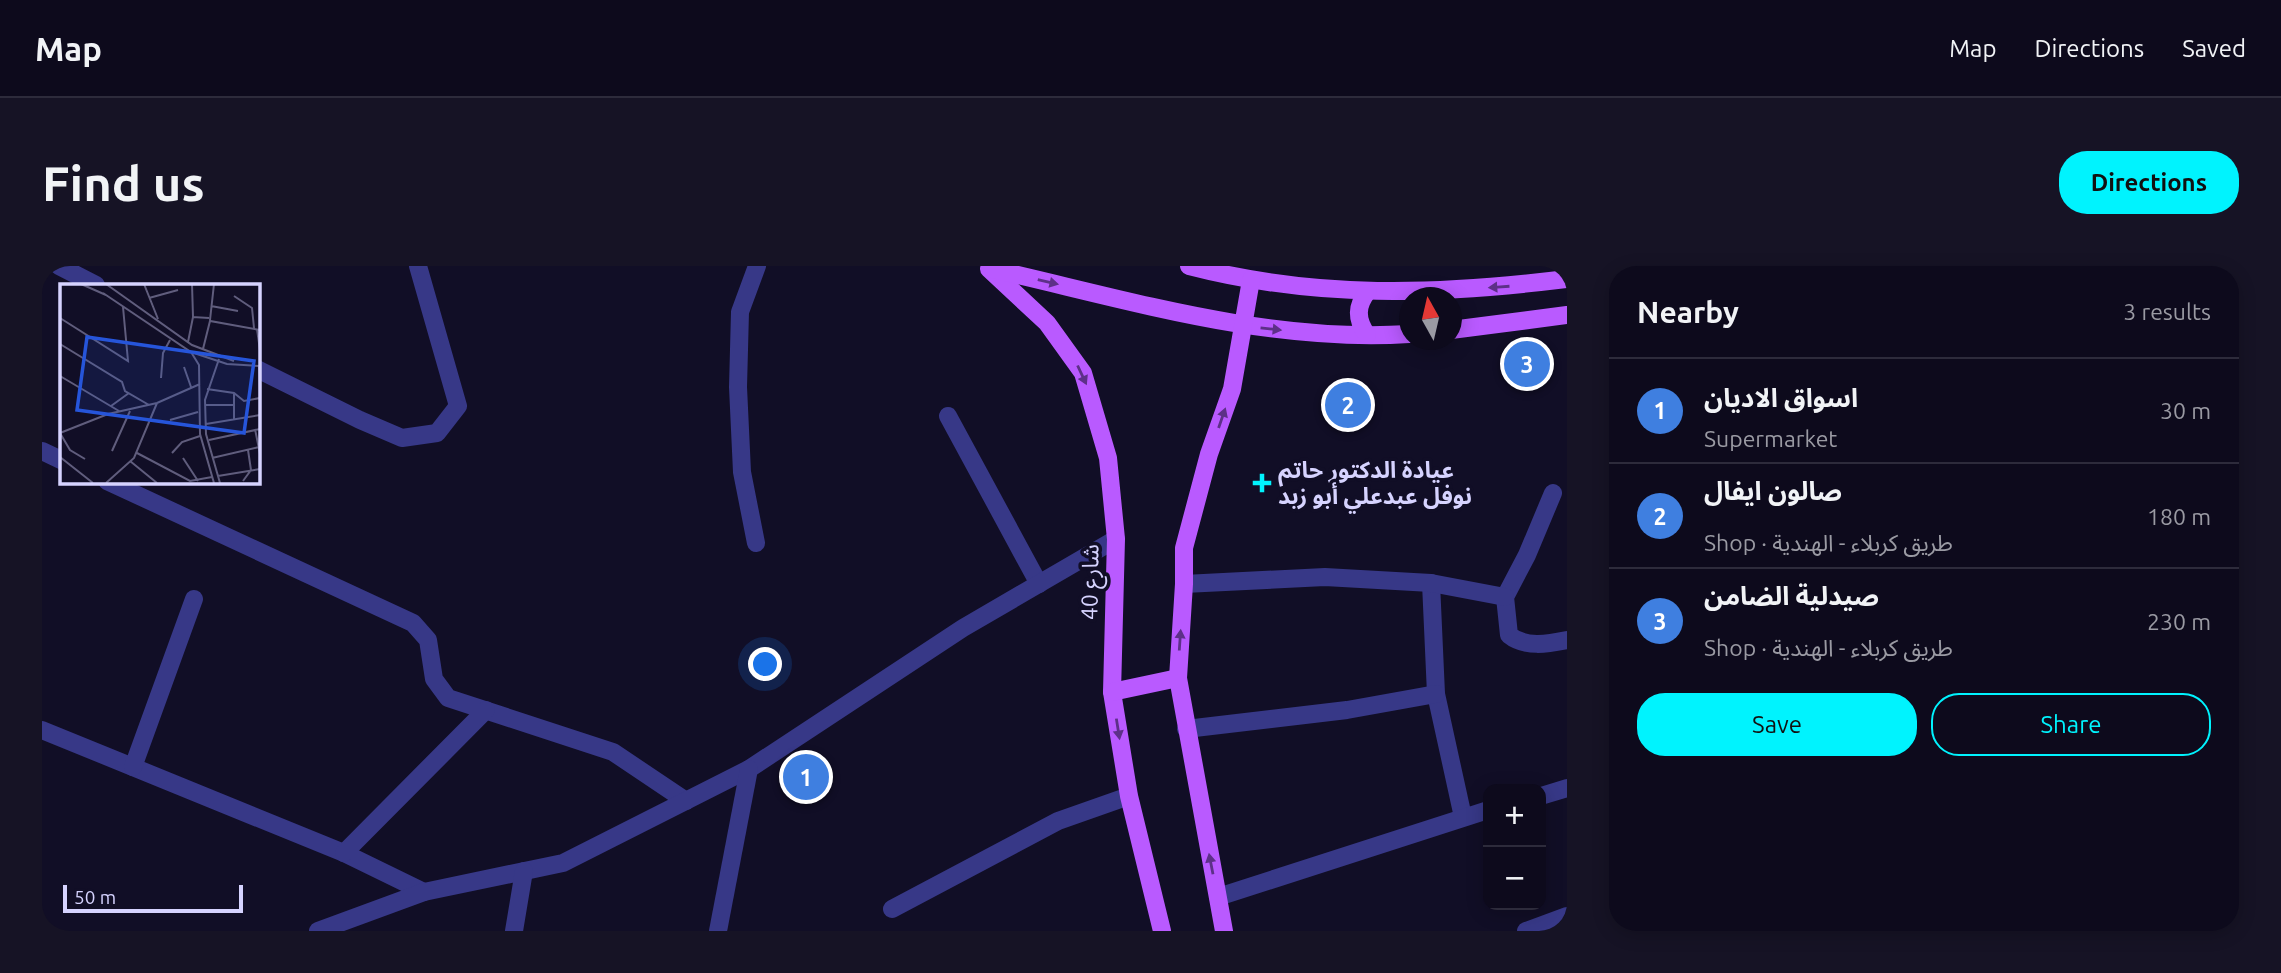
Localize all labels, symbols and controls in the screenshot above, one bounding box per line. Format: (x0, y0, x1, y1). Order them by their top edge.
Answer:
text: Map (35, 30, 102, 67)
text: Map (1949, 35, 1996, 62)
text: Directions (2034, 35, 2144, 62)
text: Saved (2182, 35, 2246, 62)
button: Directions (2059, 151, 2239, 214)
text: Find us (42, 155, 205, 210)
one-way arrow (1037, 277, 1059, 288)
one-way arrow (1488, 282, 1510, 293)
inset map (60, 284, 259, 483)
north arrow (1399, 287, 1462, 350)
text: Nearby (1637, 295, 1739, 329)
text: 3 results (2123, 299, 2211, 324)
one-way arrow (1260, 324, 1282, 335)
pin: 3 (1504, 338, 1550, 390)
one-way arrow (1076, 365, 1087, 385)
pin: 2 (1325, 379, 1371, 431)
text: اسواق الاديان (1704, 383, 1858, 412)
text: 1 (1654, 398, 1666, 423)
text: 30 m (2160, 398, 2211, 423)
one-way arrow (1217, 407, 1228, 428)
text: Supermarket (1704, 426, 1837, 451)
place label: عيادة الدكتور حاتم نوفل عبدعلي أبو زبد (1278, 457, 1472, 514)
marker: عيادة الدكتور حاتم نوفل عبدعلي أبو زبد (1252, 473, 1272, 493)
text: صالون ايفال (1704, 476, 1842, 505)
text: 2 (1654, 504, 1666, 529)
text: 180 m (2147, 504, 2211, 529)
text: Shop · طريق كربلاء - الهندية (1704, 530, 1953, 555)
street label: شارع 40 (1076, 544, 1108, 620)
text: صيدلية الضامن (1704, 581, 1879, 610)
text: 3 (1654, 609, 1666, 634)
text: 230 m (2147, 609, 2211, 634)
one-way arrow (1175, 628, 1186, 650)
text: Shop · طريق كربلاء - الهندية (1704, 635, 1953, 660)
your location (748, 647, 782, 681)
button: Save (1637, 693, 1917, 756)
button: Share (1931, 693, 2211, 756)
one-way arrow (1113, 718, 1124, 740)
pin: 1 (783, 751, 829, 803)
map controls (1483, 784, 1546, 910)
button: + (1483, 784, 1546, 847)
button: − (1483, 847, 1546, 910)
one-way arrow (1206, 853, 1217, 875)
scale bar (63, 882, 243, 914)
text: 50 m (74, 886, 116, 908)

